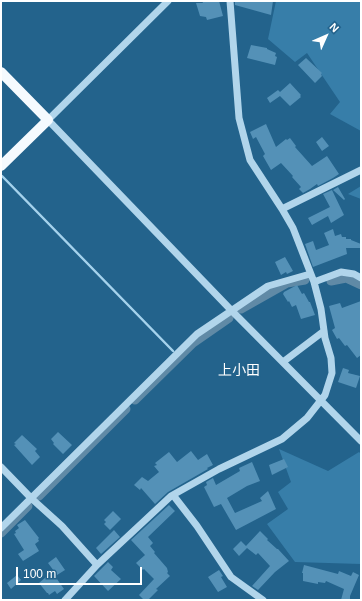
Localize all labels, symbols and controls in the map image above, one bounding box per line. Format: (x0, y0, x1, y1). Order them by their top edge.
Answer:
north arrow (306, 16, 346, 56)
text: N (327, 20, 342, 35)
district label: 上小田 (218, 363, 260, 379)
scale bar (18, 559, 144, 585)
text: 100 m (23, 567, 56, 581)

